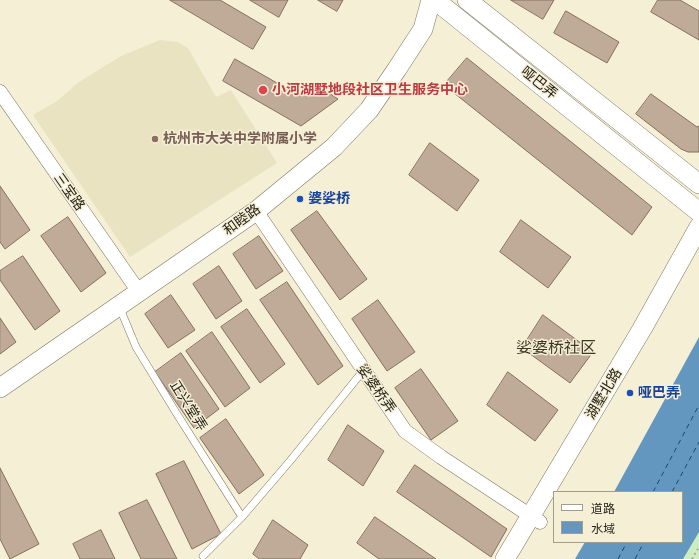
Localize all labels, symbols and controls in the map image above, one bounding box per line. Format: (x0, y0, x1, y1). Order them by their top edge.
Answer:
street label: 哑巴弄 (517, 63, 561, 103)
place label: 小河湖墅地段社区卫生服务中心 (272, 82, 468, 98)
marker: 小河湖墅地段社区卫生服务中心 (257, 84, 269, 96)
place label: 杭州市大关中学附属小学 (163, 131, 317, 147)
marker: 杭州市大关中学附属小学 (150, 134, 160, 144)
street label: 三宝路 (50, 170, 88, 214)
place label: 婆娑桥 (308, 191, 350, 207)
marker: 婆娑桥 (295, 194, 305, 204)
street label: 和睦路 (220, 201, 264, 239)
district label: 娑婆桥社区 (516, 338, 596, 358)
street label: 娑婆桥弄 (353, 361, 399, 417)
street label: 湖墅北路 (582, 366, 626, 422)
street label: 正兴堂弄 (166, 378, 210, 434)
place label: 哑巴弄 (638, 385, 680, 401)
marker: 哑巴弄 (625, 388, 635, 398)
legend (553, 491, 683, 543)
text: 道路 (591, 501, 615, 516)
text: 水域 (591, 521, 615, 536)

